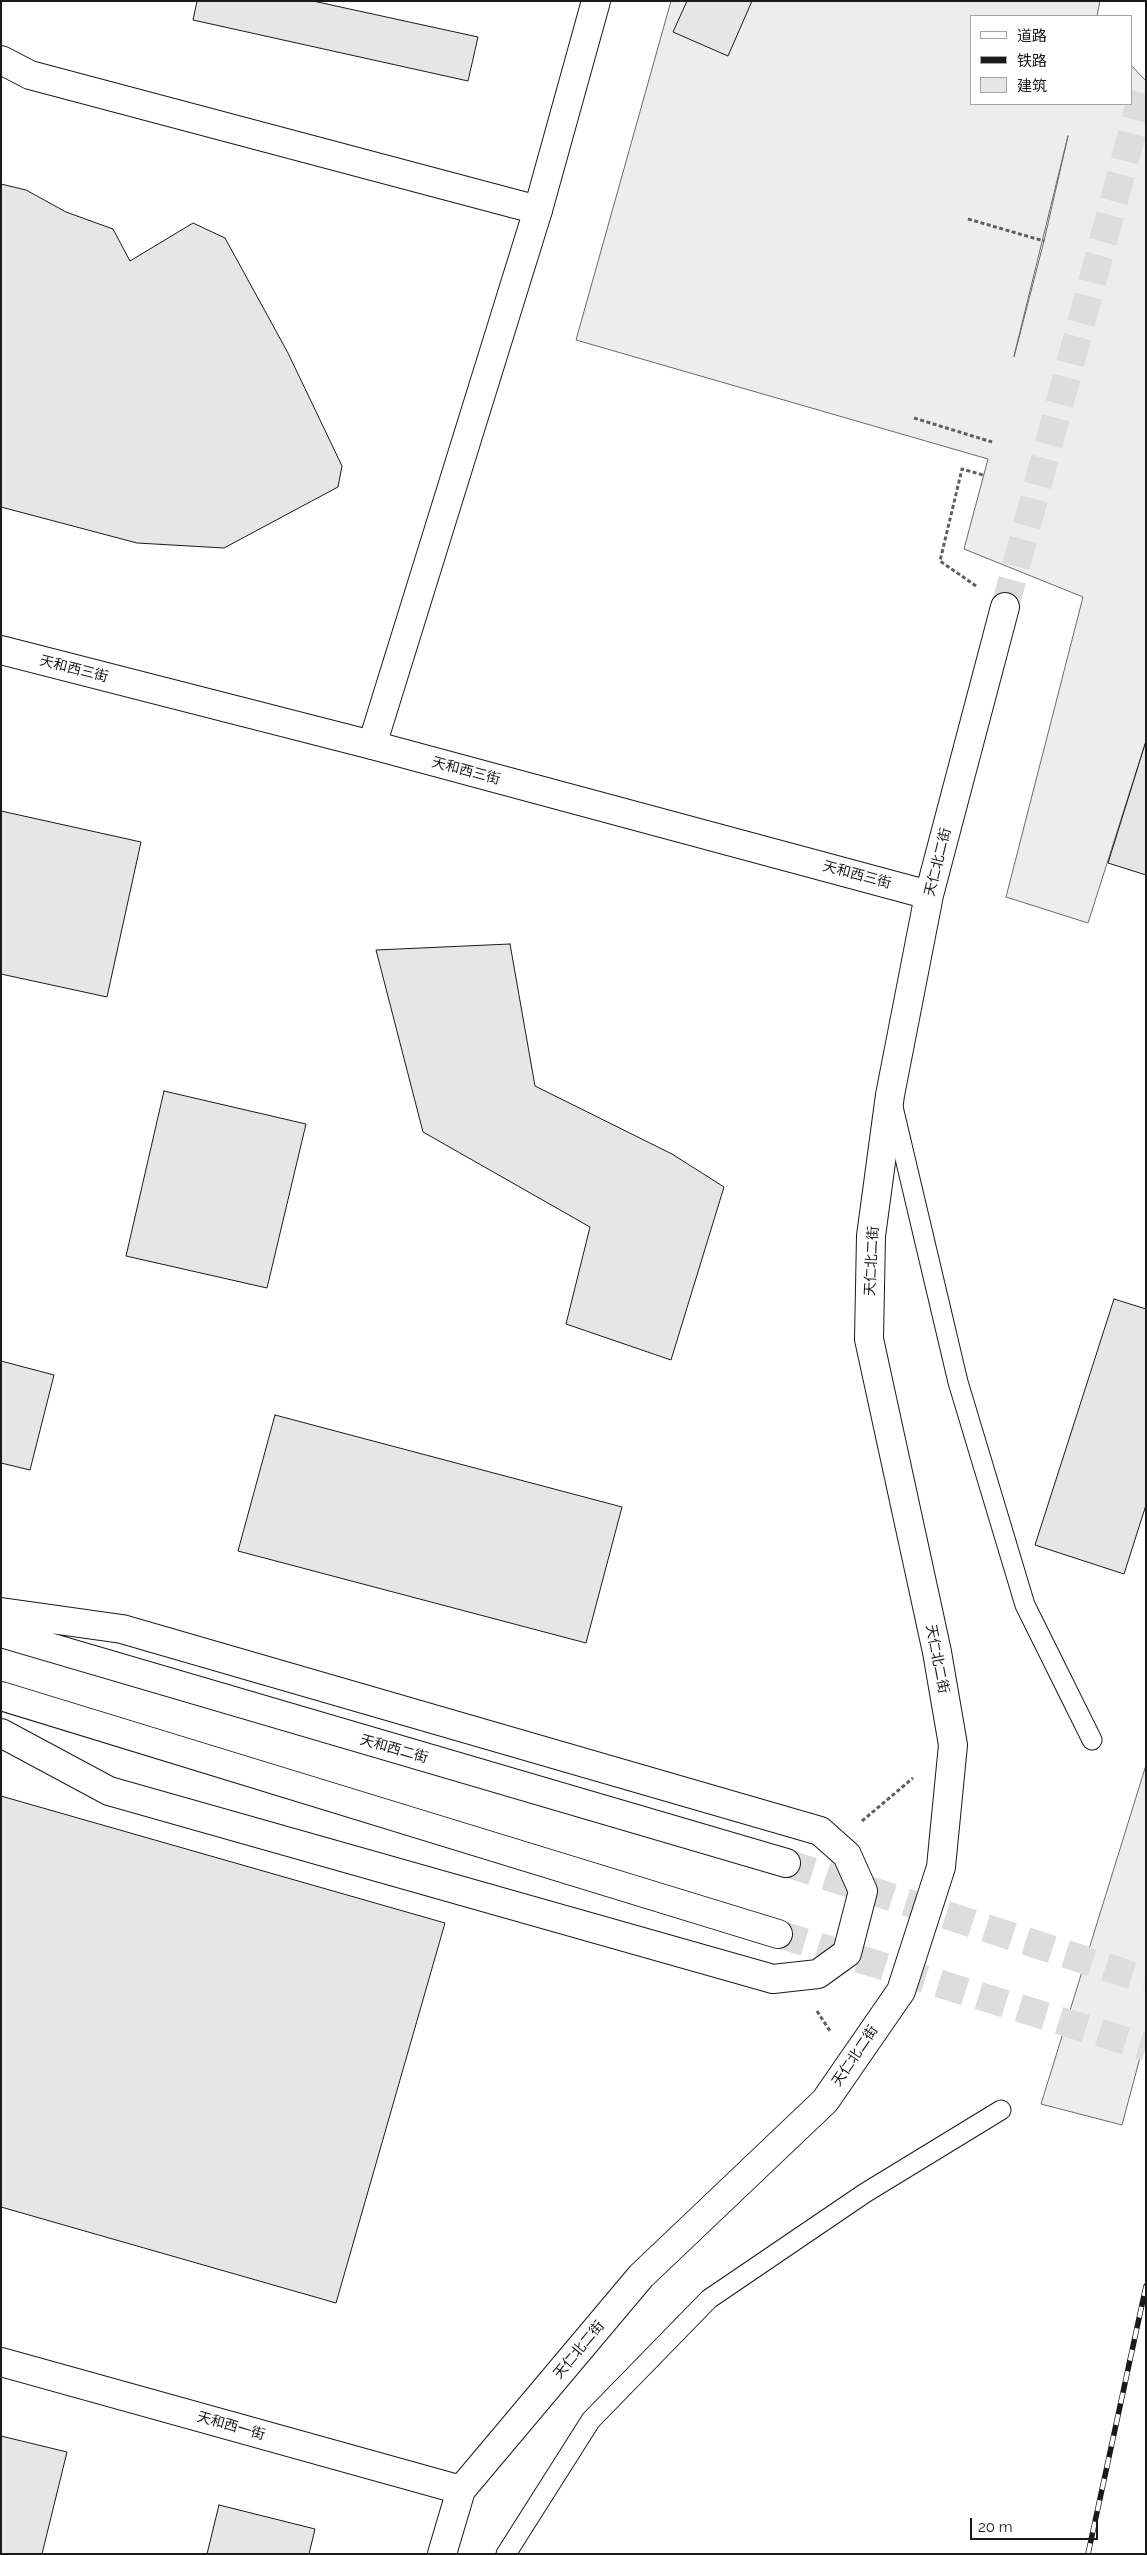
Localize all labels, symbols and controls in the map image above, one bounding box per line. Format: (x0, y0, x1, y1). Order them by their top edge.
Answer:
legend (970, 15, 1132, 105)
text: 道路 (1017, 27, 1047, 45)
text: 铁路 (1017, 52, 1047, 70)
text: 建筑 (1017, 77, 1047, 95)
street label: 天和西三街 (38, 652, 110, 686)
street label: 天和西三街 (430, 754, 502, 788)
street label: 天仁北二街 (921, 826, 955, 898)
street label: 天和西三街 (821, 858, 893, 892)
street label: 天仁北二街 (862, 1226, 882, 1296)
street label: 天仁北二街 (922, 1623, 952, 1695)
street label: 天和西二街 (358, 1731, 430, 1767)
street label: 天仁北二街 (828, 2022, 882, 2090)
street label: 天仁北二街 (550, 2318, 608, 2382)
street label: 天和西一街 (195, 2408, 267, 2444)
scale bar (972, 2508, 1100, 2540)
text: 20 m (978, 2518, 1013, 2536)

